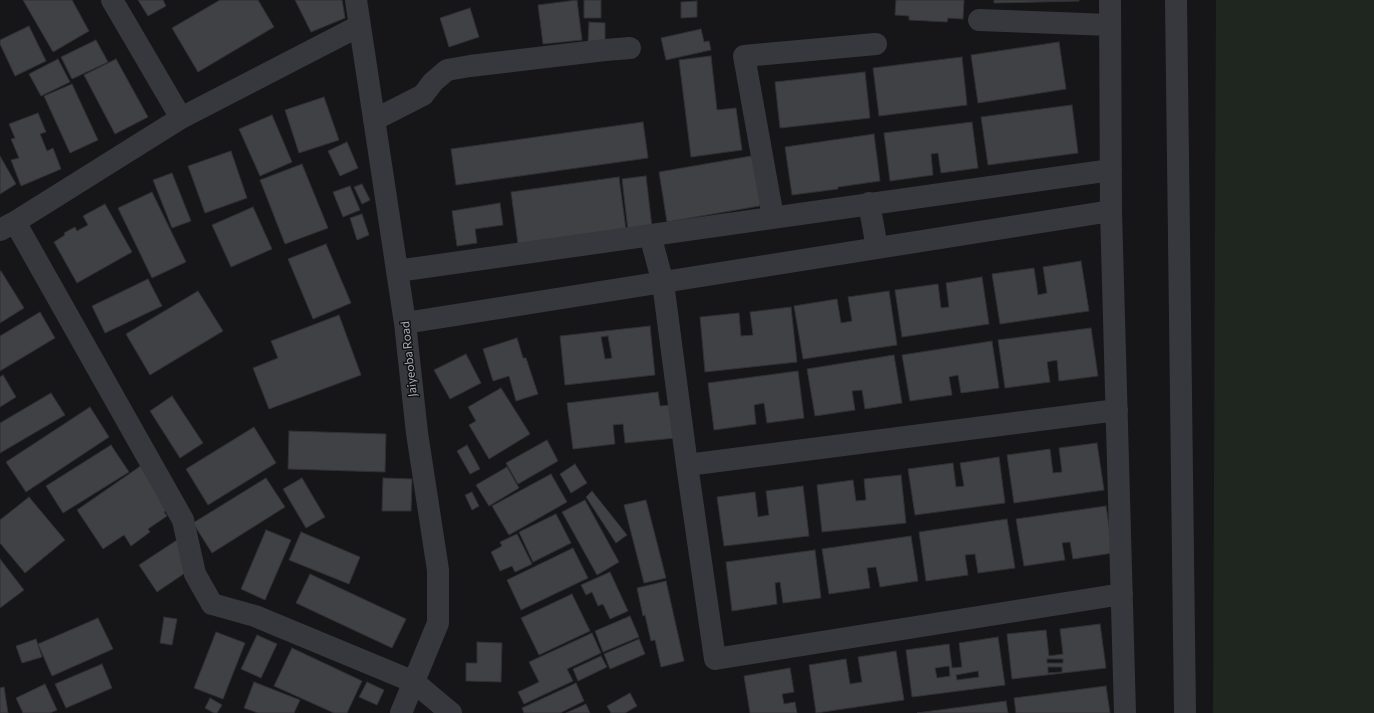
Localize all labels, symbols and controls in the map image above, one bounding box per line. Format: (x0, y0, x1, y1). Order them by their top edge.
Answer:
street label: Jaiyeoba Road (398, 320, 420, 398)

